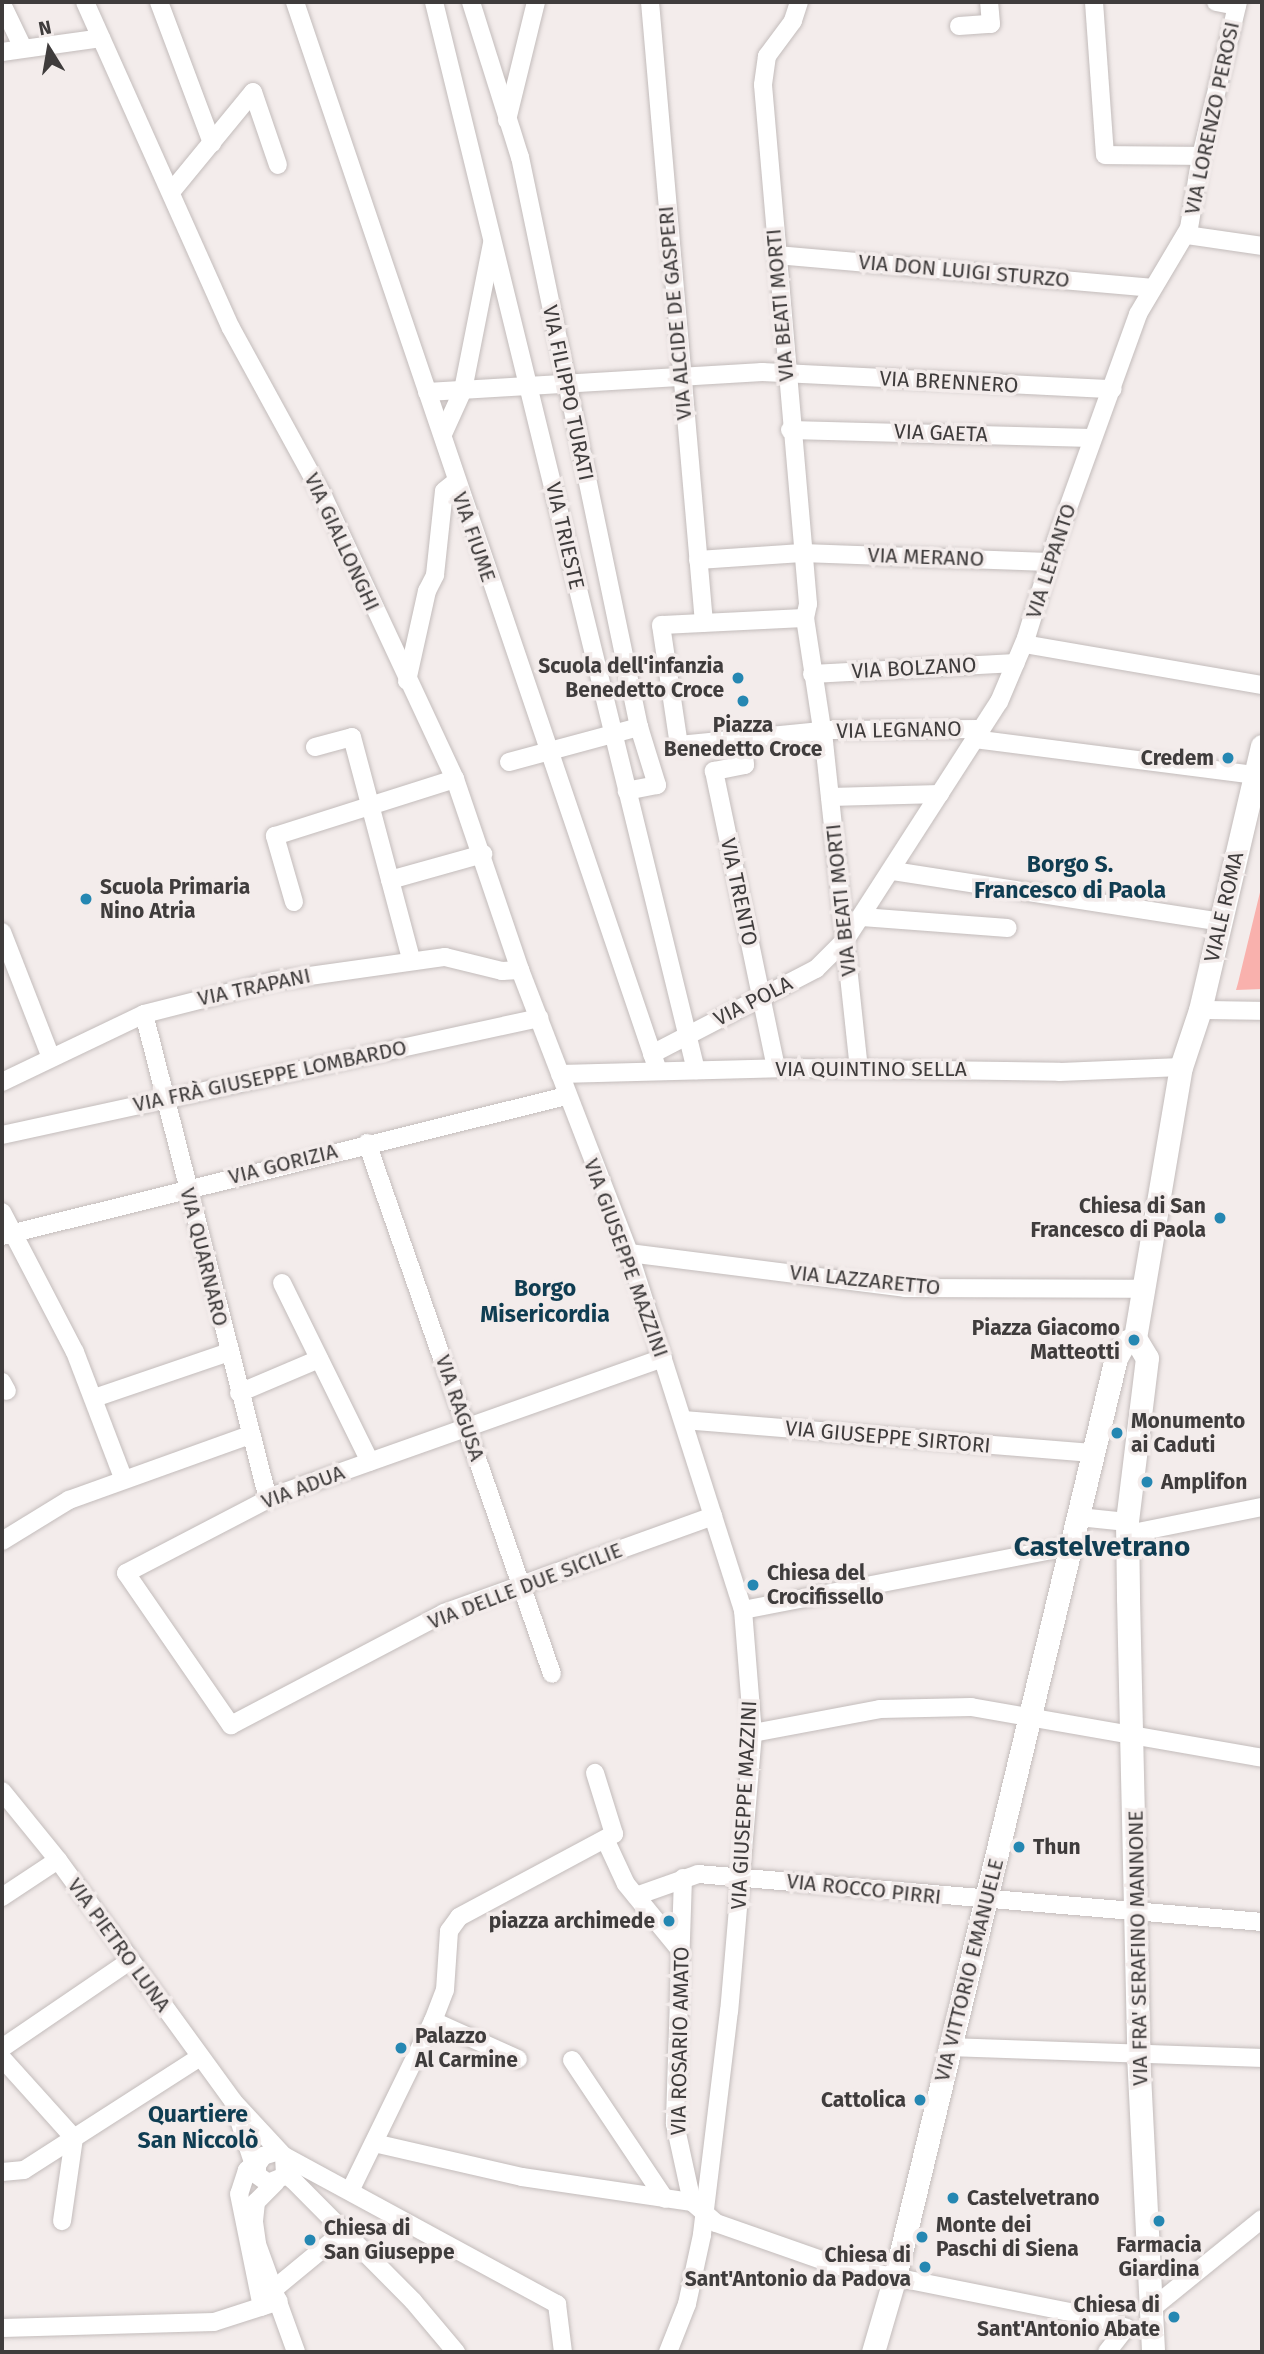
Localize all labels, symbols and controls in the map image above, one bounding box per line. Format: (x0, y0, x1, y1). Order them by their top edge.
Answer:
north arrow (14, 14, 84, 84)
text: N (37, 15, 53, 40)
street label: VIA LORENZO PEROSI (1179, 19, 1245, 217)
street label: VIA ALCIDE DE GASPERI (653, 205, 697, 421)
street label: VIA BEATI MORTI (761, 228, 799, 382)
street label: VIA DON LUIGI STURZO (857, 249, 1071, 293)
street label: VIA FILIPPO TURATI (537, 303, 599, 483)
street label: VIA BRENNERO (879, 366, 1019, 398)
street label: VIA GAETA (894, 419, 988, 447)
street label: VIA GIALLONGHI (299, 469, 385, 615)
street label: VIA TRIESTE (540, 480, 590, 592)
street label: VIA FIUME (447, 489, 501, 585)
street label: VIA LEPANTO (1021, 500, 1081, 622)
street label: VIA MERANO (867, 542, 985, 572)
street label: VIA BOLZANO (851, 652, 977, 684)
place label: Scuola dell'infanzia Benedetto Croce (538, 653, 724, 703)
marker: Scuola dell'infanzia Benedetto Croce (730, 670, 746, 686)
marker: Piazza Benedetto Croce (735, 693, 751, 709)
place label: Piazza Benedetto Croce (664, 712, 822, 762)
street label: VIA LEGNANO (836, 716, 962, 744)
place label: Credem (1141, 745, 1214, 771)
marker: Credem (1220, 750, 1236, 766)
street label: VIA BEATI MORTI (820, 823, 862, 977)
street label: VIA TRENTO (715, 836, 763, 948)
street label: VIALE ROMA (1199, 849, 1249, 965)
district label: Borgo S. Francesco di Paola (974, 850, 1166, 904)
place label: Scuola Primaria Nino Atria (100, 874, 250, 924)
marker: Scuola Primaria Nino Atria (78, 891, 94, 907)
street label: VIA TRAPANI (195, 963, 313, 1011)
street label: VIA POLA (710, 971, 796, 1031)
street label: VIA FRÀ GIUSEPPE LOMBARDO (131, 1035, 409, 1117)
street label: VIA QUINTINO SELLA (775, 1056, 967, 1082)
street label: VIA GORIZIA (226, 1138, 340, 1190)
street label: VIA GIUSEPPE MAZZINI (578, 1155, 674, 1361)
street label: VIA QUARNARO (175, 1185, 233, 1329)
place label: Chiesa di San Francesco di Paola (1031, 1193, 1206, 1243)
marker: Chiesa di San Francesco di Paola (1212, 1210, 1228, 1226)
street label: VIA LAZZARETTO (788, 1260, 942, 1300)
district label: Borgo Misericordia (480, 1274, 610, 1328)
place label: Piazza Giacomo Matteotti (972, 1315, 1120, 1365)
marker: Piazza Giacomo Matteotti (1126, 1332, 1142, 1348)
street label: VIA RAGUSA (430, 1352, 490, 1464)
place label: Monumento ai Caduti (1131, 1408, 1245, 1458)
street label: VIA GIUSEPPE SIRTORI (784, 1415, 992, 1459)
marker: Monumento ai Caduti (1109, 1425, 1125, 1441)
street label: VIA ADUA (258, 1460, 348, 1514)
place label: Amplifon (1161, 1469, 1247, 1495)
marker: Amplifon (1139, 1474, 1155, 1490)
district label: Castelvetrano (1014, 1530, 1190, 1564)
street label: VIA DELLE DUE SICILIE (424, 1537, 626, 1635)
place label: Chiesa del Crocifissello (767, 1560, 884, 1610)
marker: Chiesa del Crocifissello (745, 1577, 761, 1593)
street label: VIA GIUSEPPE MAZZINI (726, 1700, 762, 1910)
street label: VIA FRA' SERAFINO MANNONE (1123, 1810, 1153, 2086)
place label: Thun (1033, 1834, 1081, 1860)
marker: Thun (1011, 1839, 1027, 1855)
street label: VIA VITTORIO EMANUELE (929, 1856, 1009, 2084)
street label: VIA ROCCO PIRRI (785, 1868, 943, 1910)
street label: VIA PIETRO LUNA (62, 1873, 176, 2017)
place label: piazza archimede (489, 1908, 655, 1934)
marker: piazza archimede (661, 1913, 677, 1929)
street label: VIA ROSARIO AMATO (666, 1946, 694, 2136)
place label: Palazzo Al Carmine (415, 2023, 518, 2073)
marker: Palazzo Al Carmine (393, 2040, 409, 2056)
place label: Cattolica (821, 2087, 906, 2113)
marker: Cattolica (912, 2092, 928, 2108)
district label: Quartiere San Niccolò (138, 2100, 258, 2154)
place label: Castelvetrano (967, 2185, 1100, 2211)
marker: Castelvetrano (945, 2190, 961, 2206)
place label: Monte dei Paschi di Siena (936, 2212, 1079, 2262)
marker: Farmacia Giardina (1151, 2213, 1167, 2229)
place label: Chiesa di San Giuseppe (324, 2215, 454, 2265)
marker: Monte dei Paschi di Siena (914, 2229, 930, 2245)
marker: Chiesa di San Giuseppe (302, 2232, 318, 2248)
place label: Farmacia Giardina (1116, 2232, 1202, 2282)
place label: Chiesa di Sant'Antonio da Padova (685, 2242, 911, 2292)
marker: Chiesa di Sant'Antonio da Padova (917, 2259, 933, 2275)
place label: Chiesa di Sant'Antonio Abate (977, 2292, 1160, 2342)
marker: Chiesa di Sant'Antonio Abate (1166, 2309, 1182, 2325)

